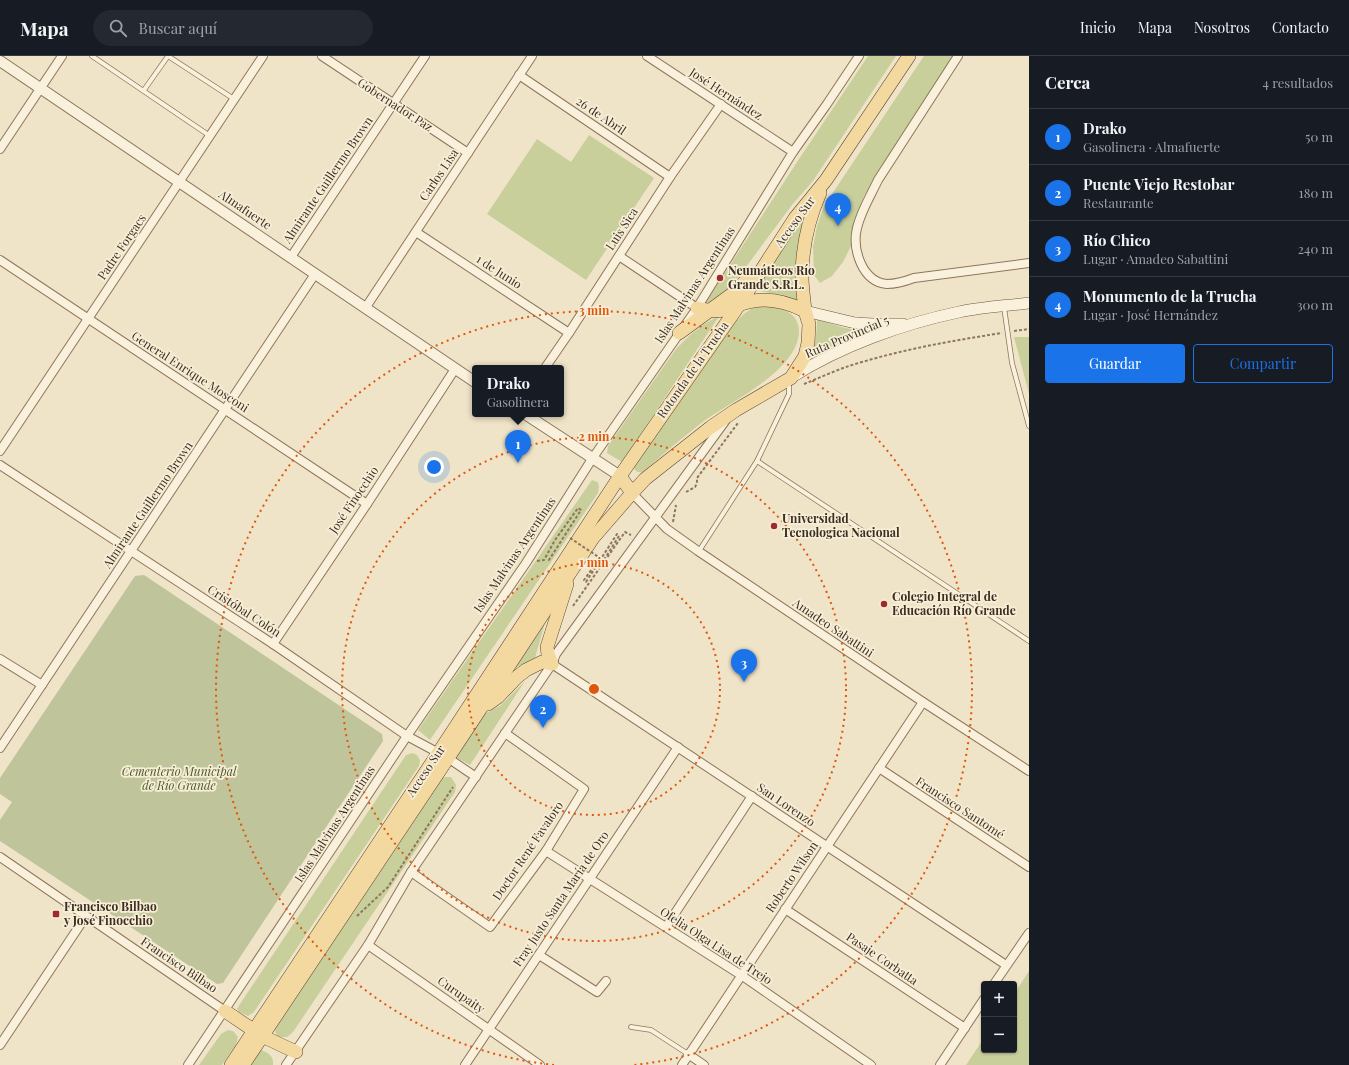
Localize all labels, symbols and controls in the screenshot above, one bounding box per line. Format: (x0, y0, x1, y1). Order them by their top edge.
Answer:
search box (93, 10, 373, 46)
text: Mapa (20, 15, 69, 41)
icon: search (107, 17, 129, 39)
text: Buscar aquí (139, 18, 217, 38)
text: Inicio (1080, 18, 1116, 37)
text: Mapa (1138, 18, 1172, 37)
text: Nosotros (1194, 18, 1250, 37)
text: Contacto (1272, 18, 1329, 37)
street label: José Hernández (686, 63, 766, 123)
text: Cerca (1045, 71, 1090, 93)
street label: Gobernador Paz (355, 74, 436, 135)
text: 4 resultados (1263, 74, 1333, 91)
street label: 26 de Abril (573, 93, 630, 138)
street label: Almirante Guillermo Brown (278, 113, 376, 247)
text: Drako (1083, 118, 1126, 138)
text: 1 (1056, 128, 1060, 145)
text: 50 m (1305, 128, 1333, 145)
text: Gasolinera · Almafuerte (1083, 138, 1220, 155)
street label: Carlos Lisa (415, 145, 461, 204)
text: Puente Viejo Restobar (1083, 174, 1235, 194)
text: 2 (1055, 184, 1061, 201)
text: 180 m (1299, 184, 1333, 201)
street label: Almafuerte (215, 185, 275, 233)
street label: Acceso Sur (770, 192, 818, 251)
pin: 4 (825, 193, 851, 226)
text: Restaurante (1083, 194, 1154, 211)
street label: Luis Sica (601, 204, 641, 253)
street label: Padre Forgacs (93, 211, 149, 282)
street label: Islas Malvinas Argentinas (650, 223, 738, 346)
text: Río Chico (1083, 230, 1150, 250)
text: 3 (1055, 240, 1061, 257)
text: 240 m (1298, 240, 1333, 257)
street label: 1 de Junio (474, 250, 526, 292)
text: Lugar · Amadeo Sabattini (1083, 250, 1228, 267)
place label: Neumáticos Río Grande S.R.L. (728, 262, 815, 292)
marker: Neumáticos Río Grande S.R.L. (715, 273, 725, 283)
text: Monumento de la Trucha (1083, 286, 1257, 306)
text: 4 (1055, 296, 1061, 313)
text: 300 m (1297, 296, 1333, 313)
text: 3 min (579, 302, 610, 318)
text: Lugar · José Hernández (1083, 306, 1218, 323)
street label: Ruta Provincial 5 (802, 311, 891, 361)
street label: Rotonda de la Trucha (653, 318, 732, 421)
street label: General Enrique Mosconi (129, 327, 253, 415)
button: Guardar (1045, 344, 1185, 383)
button: Compartir (1193, 344, 1333, 383)
popup (472, 365, 564, 417)
text: Drako (487, 373, 530, 393)
text: Gasolinera (487, 393, 549, 410)
text: 2 min (579, 428, 610, 444)
pin: 1 (505, 430, 531, 463)
street label: Almirante Guillermo Brown (98, 438, 196, 572)
your location (424, 457, 444, 477)
street label: José Finocchio (324, 462, 382, 537)
street label: Islas Malvinas Argentinas (470, 494, 559, 615)
place label: Universidad Tecnologica Nacional (782, 510, 900, 540)
marker: Universidad Tecnologica Nacional (769, 521, 779, 531)
text: 1 min (579, 554, 609, 570)
street label: Cristóbal Colón (205, 581, 284, 640)
place label: Colegio Integral de Educación Río Grande (892, 588, 1016, 618)
street label: Amadeo Sabattini (789, 594, 877, 660)
marker: Colegio Integral de Educación Río Grande (879, 599, 889, 609)
pin: 3 (731, 649, 757, 682)
centre of rings (587, 682, 601, 696)
pin: 2 (530, 695, 556, 728)
street label: Acceso Sur (401, 741, 449, 800)
street label: Islas Malvinas Argentinas (290, 762, 378, 885)
park label: Cementerio Municipal de Río Grande (122, 763, 237, 793)
street label: Francisco Santomé (913, 773, 1008, 842)
street label: San Lorenzo (754, 779, 819, 830)
street label: Doctor René Favaloro (488, 798, 566, 903)
street label: Fray Justo Santa María de Oro (509, 827, 612, 969)
street label: Roberto Wilson (761, 838, 821, 915)
place label: Francisco Bilbao y José Finocchio (63, 898, 157, 928)
street label: Ofelia Olga Lisa de Trejo (657, 903, 776, 988)
marker: Francisco Bilbao y José Finocchio (51, 909, 61, 919)
street label: Pasaje Corbatta (844, 928, 922, 988)
street label: Francisco Bilbao (138, 933, 221, 996)
street label: Curupaity (435, 972, 488, 1016)
map controls (981, 981, 1017, 1053)
button: + (981, 981, 1017, 1017)
button: − (981, 1017, 1017, 1053)

